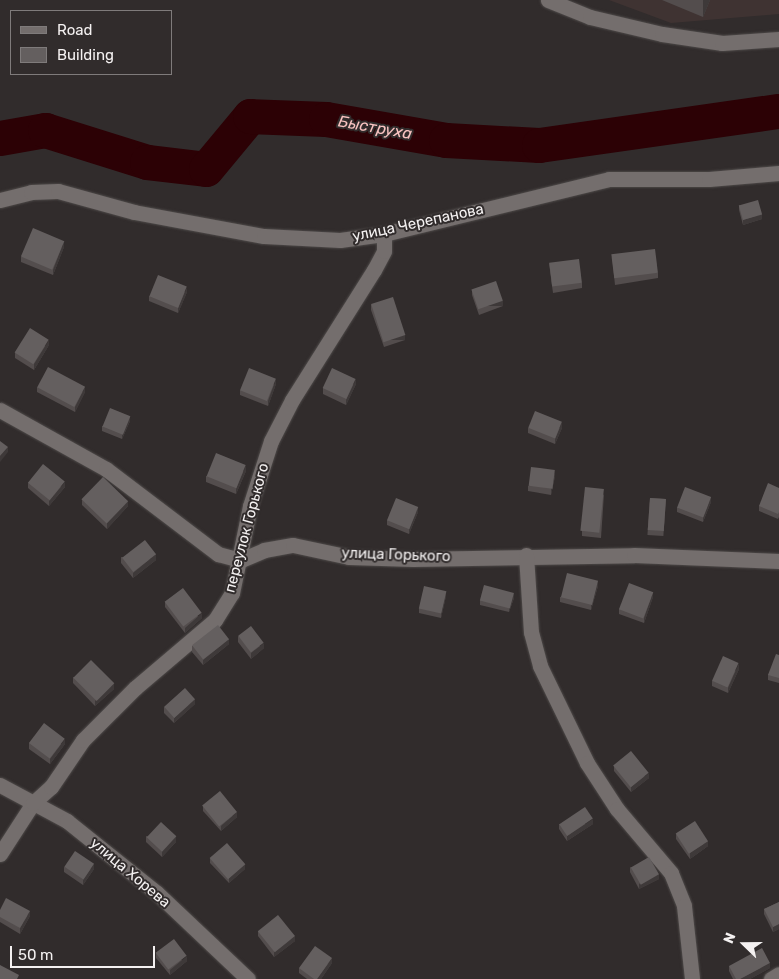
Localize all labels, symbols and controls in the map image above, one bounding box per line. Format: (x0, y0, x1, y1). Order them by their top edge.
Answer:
legend (10, 10, 172, 75)
text: Road (57, 21, 93, 39)
text: Building (57, 46, 114, 64)
water label: Быструха (337, 112, 413, 144)
street label: улица Черепанова (351, 200, 485, 246)
street label: переулок Горького (221, 461, 273, 595)
street label: улица Горького (341, 544, 451, 566)
street label: улица Хорева (86, 834, 174, 912)
north arrow (719, 919, 769, 969)
text: N (720, 930, 739, 946)
scale bar (12, 936, 158, 968)
text: 50 m (18, 946, 53, 964)

